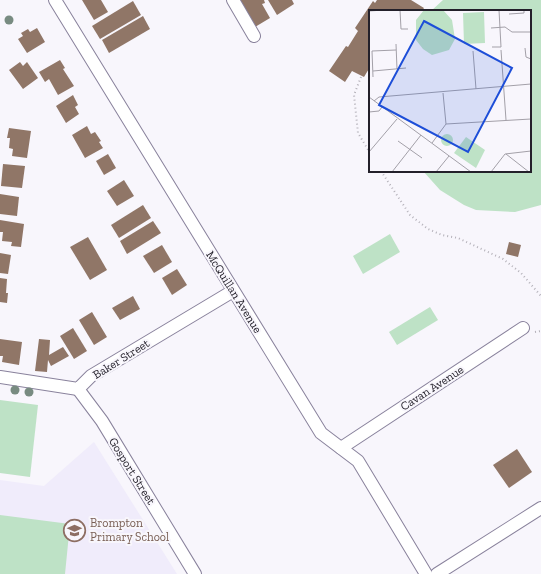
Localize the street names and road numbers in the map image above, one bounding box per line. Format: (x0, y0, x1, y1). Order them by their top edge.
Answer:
street label: McQuillan Avenue (203, 248, 265, 336)
street label: Baker Street (90, 336, 152, 382)
street label: Cavan Avenue (398, 362, 466, 414)
street label: Gosport Street (106, 435, 158, 508)

